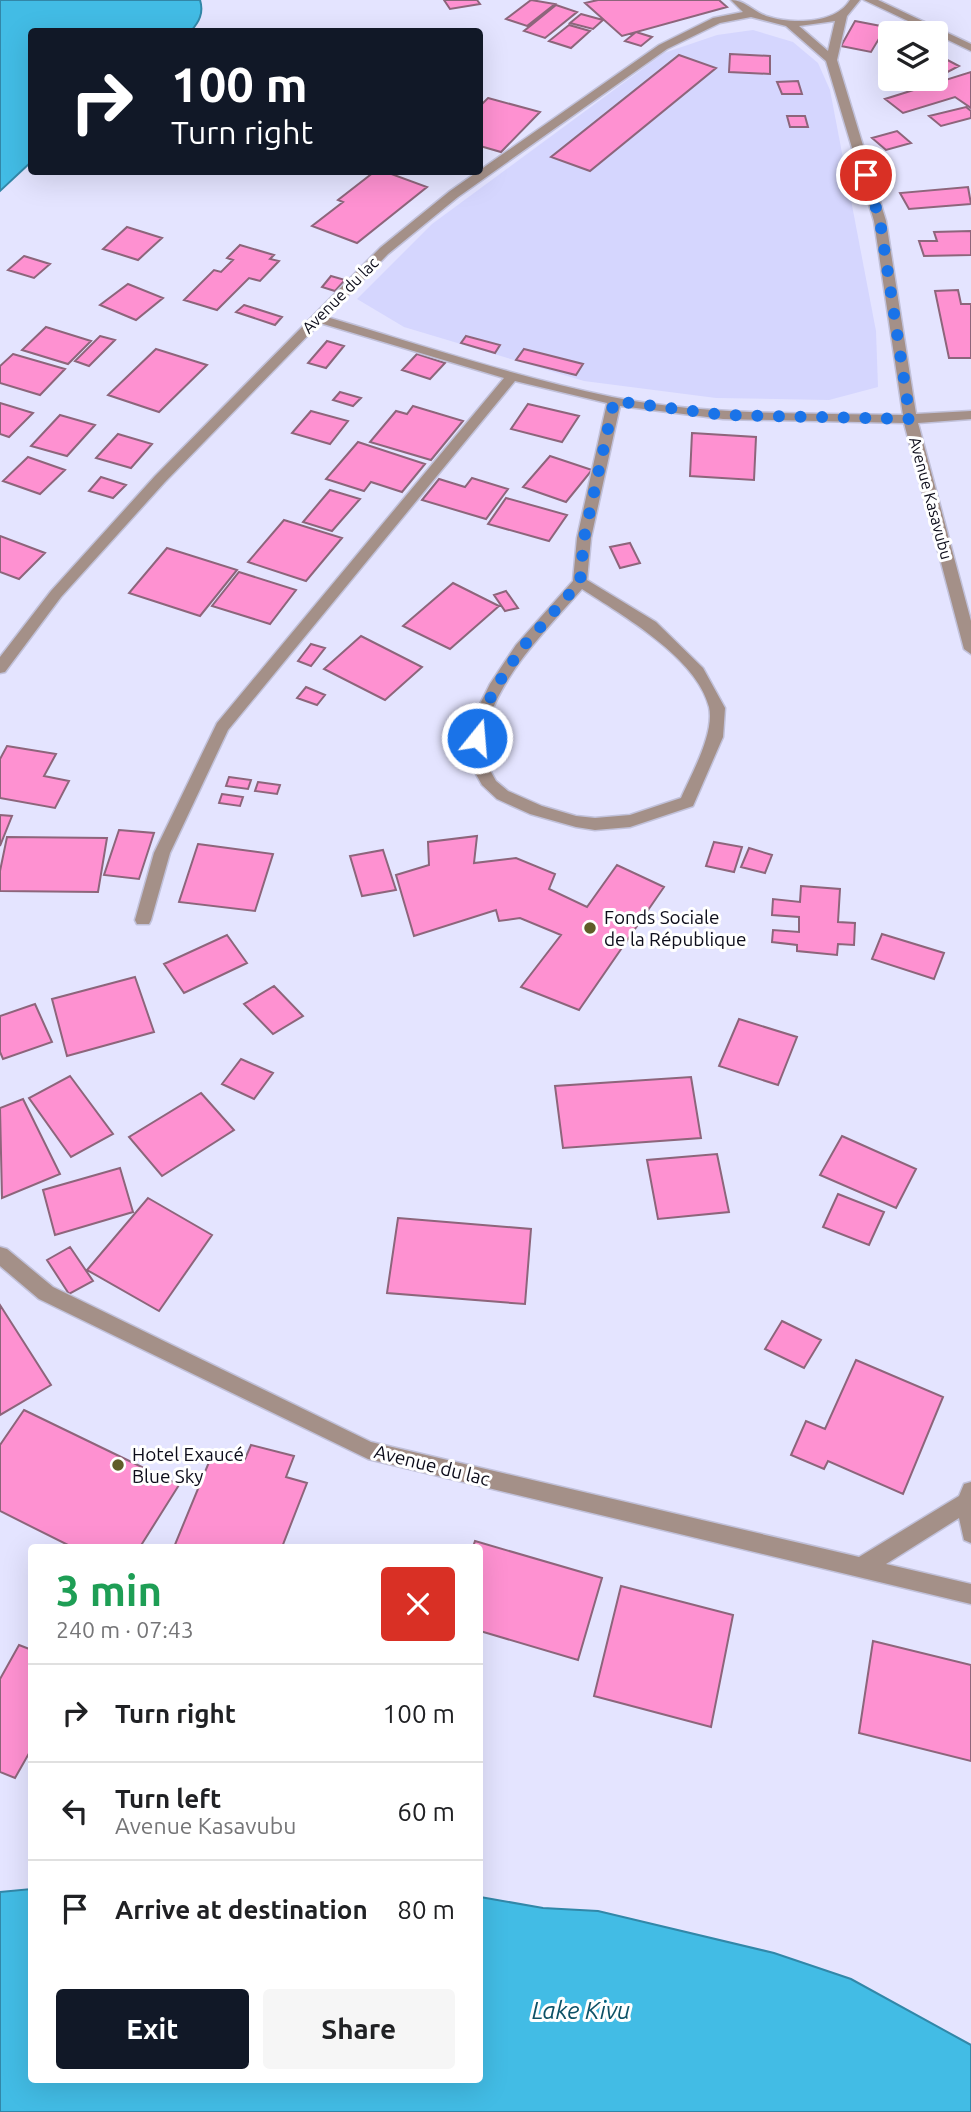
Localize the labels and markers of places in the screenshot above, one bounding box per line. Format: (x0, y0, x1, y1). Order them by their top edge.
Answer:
pin (836, 145, 896, 205)
place label: Fonds Sociale de la République (604, 906, 747, 950)
marker: Fonds Sociale de la République (582, 920, 598, 936)
place label: Hotel Exaucé Blue Sky (132, 1443, 244, 1487)
marker: Hotel Exaucé Blue Sky (110, 1457, 126, 1473)

